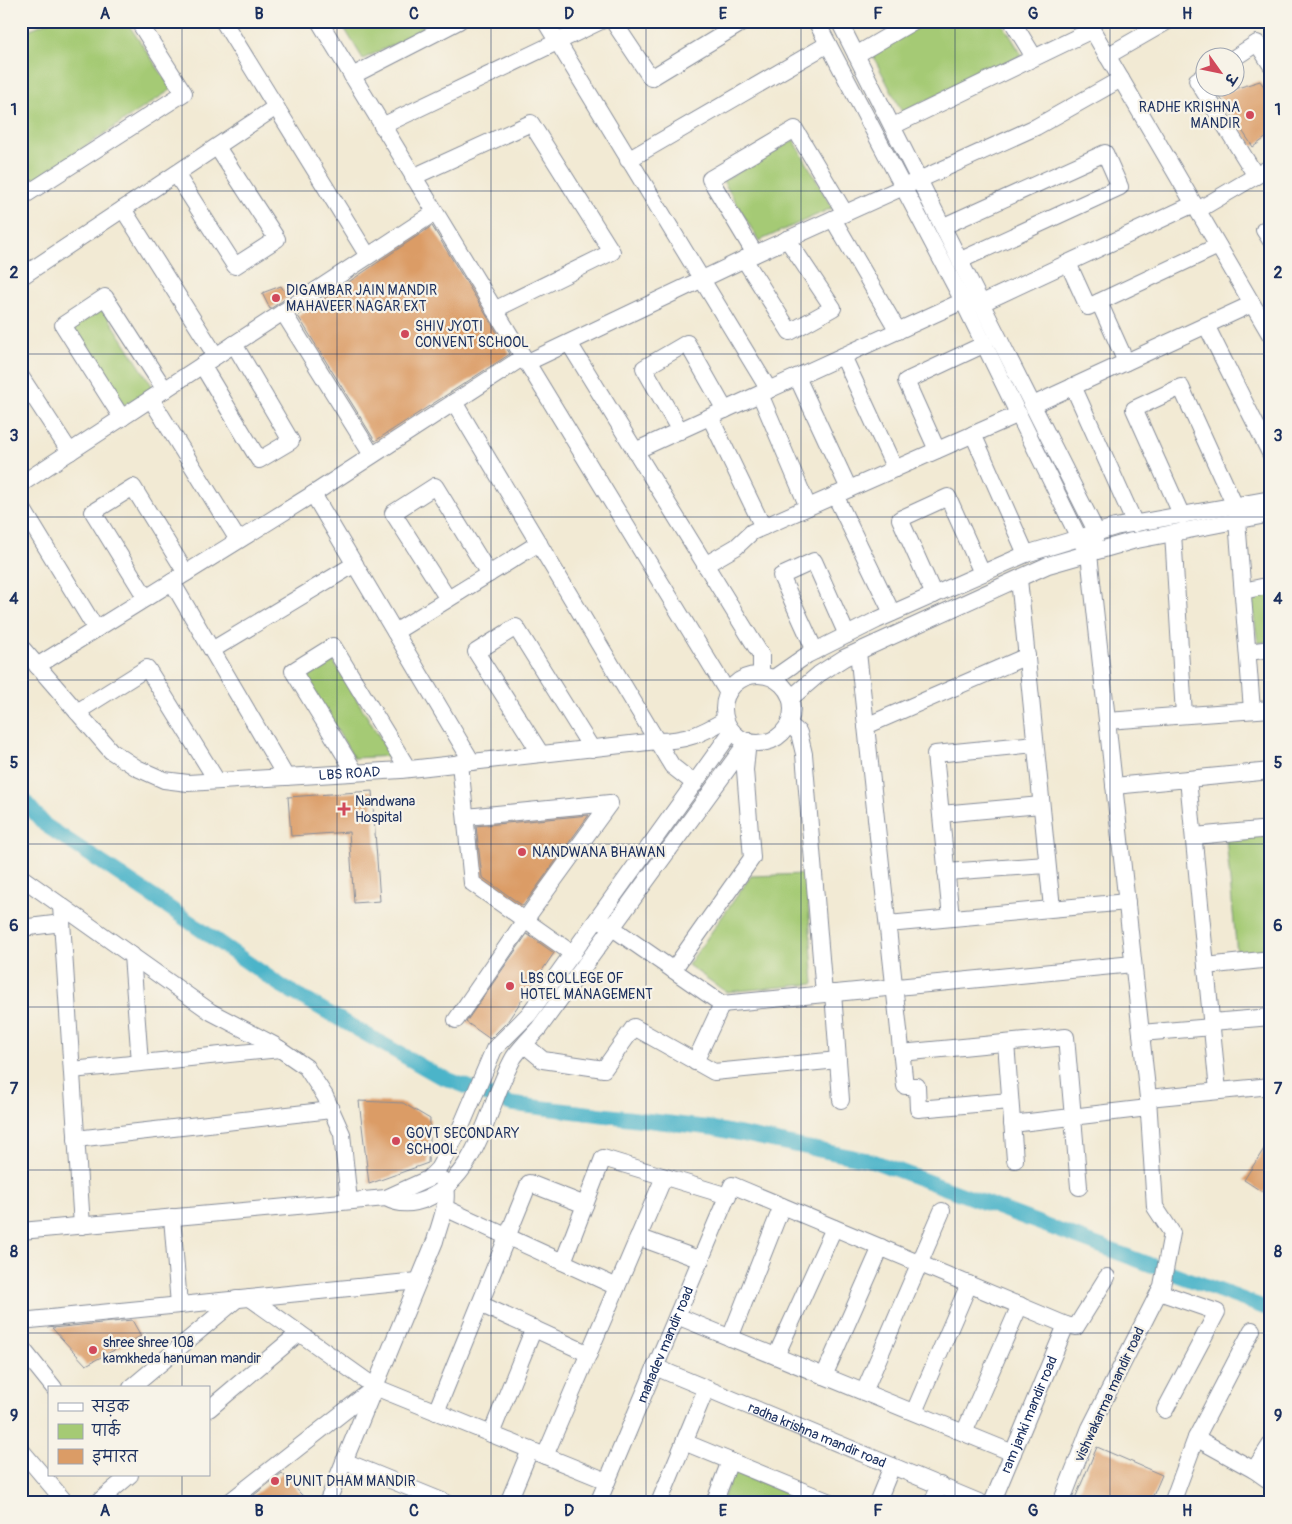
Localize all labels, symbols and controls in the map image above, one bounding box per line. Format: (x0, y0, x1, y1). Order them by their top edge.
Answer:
text: A (100, 4, 111, 24)
text: B (254, 4, 264, 24)
text: C (409, 4, 419, 24)
text: D (564, 4, 574, 24)
text: E (719, 4, 728, 24)
text: F (873, 4, 883, 24)
text: G (1028, 4, 1039, 24)
text: H (1182, 4, 1192, 24)
north arrow (1194, 48, 1244, 98)
text: उ (1220, 69, 1241, 89)
place label: RADHE KRISHNA MANDIR (1139, 99, 1240, 132)
text: 1 (11, 100, 17, 120)
text: 1 (1275, 100, 1281, 120)
marker: RADHE KRISHNA MANDIR (1244, 109, 1256, 121)
text: 2 (10, 263, 19, 283)
text: 2 (1274, 263, 1283, 283)
place label: DIGAMBAR JAIN MANDIR MAHAVEER NAGAR EXT (286, 282, 437, 315)
marker: DIGAMBAR JAIN MANDIR MAHAVEER NAGAR EXT (270, 292, 282, 304)
place label: SHIV JYOTI CONVENT SCHOOL (415, 318, 529, 351)
marker: SHIV JYOTI CONVENT SCHOOL (399, 328, 411, 340)
text: 3 (10, 426, 19, 446)
text: 3 (1274, 426, 1283, 446)
text: 4 (9, 589, 19, 609)
text: 4 (1273, 589, 1283, 609)
text: 5 (10, 753, 19, 773)
text: 5 (1274, 753, 1283, 773)
street label: LBS ROAD (318, 763, 381, 784)
place label: Nandwana Hospital (355, 793, 415, 826)
marker: Nandwana Hospital (337, 802, 351, 816)
place label: NANDWANA BHAWAN (532, 844, 665, 861)
marker: NANDWANA BHAWAN (516, 846, 528, 858)
text: 6 (9, 916, 19, 936)
text: 6 (1273, 916, 1283, 936)
place label: LBS COLLEGE OF HOTEL MANAGEMENT (520, 970, 653, 1003)
marker: LBS COLLEGE OF HOTEL MANAGEMENT (504, 980, 516, 992)
text: 7 (10, 1079, 19, 1099)
text: 7 (1274, 1079, 1283, 1099)
place label: GOVT SECONDARY SCHOOL (406, 1125, 519, 1158)
marker: GOVT SECONDARY SCHOOL (390, 1135, 402, 1147)
text: 8 (10, 1242, 18, 1262)
text: 8 (1274, 1242, 1282, 1262)
street label: mahadev mandir road (633, 1284, 697, 1406)
street label: vishwakarma mandir road (1070, 1324, 1148, 1465)
place label: shree shree 108 kamkheda hanuman mandir (103, 1334, 261, 1367)
marker: shree shree 108 kamkheda hanuman mandir (87, 1344, 99, 1356)
street label: ram janki mandir road (997, 1353, 1061, 1476)
legend (48, 1386, 210, 1476)
text: सड़क (91, 1398, 130, 1417)
street label: radha krishna mandir road (746, 1399, 889, 1472)
text: 9 (10, 1406, 18, 1426)
text: 9 (1274, 1406, 1282, 1426)
text: पार्क (91, 1419, 122, 1441)
text: इमारत (92, 1448, 139, 1467)
place label: PUNIT DHAM MANDIR (285, 1473, 416, 1490)
marker: PUNIT DHAM MANDIR (269, 1475, 281, 1487)
text: A (100, 1501, 111, 1521)
text: B (254, 1501, 264, 1521)
text: C (409, 1501, 419, 1521)
text: D (564, 1501, 574, 1521)
text: E (719, 1501, 728, 1521)
text: F (873, 1501, 883, 1521)
text: G (1028, 1501, 1039, 1521)
text: H (1182, 1501, 1192, 1521)

